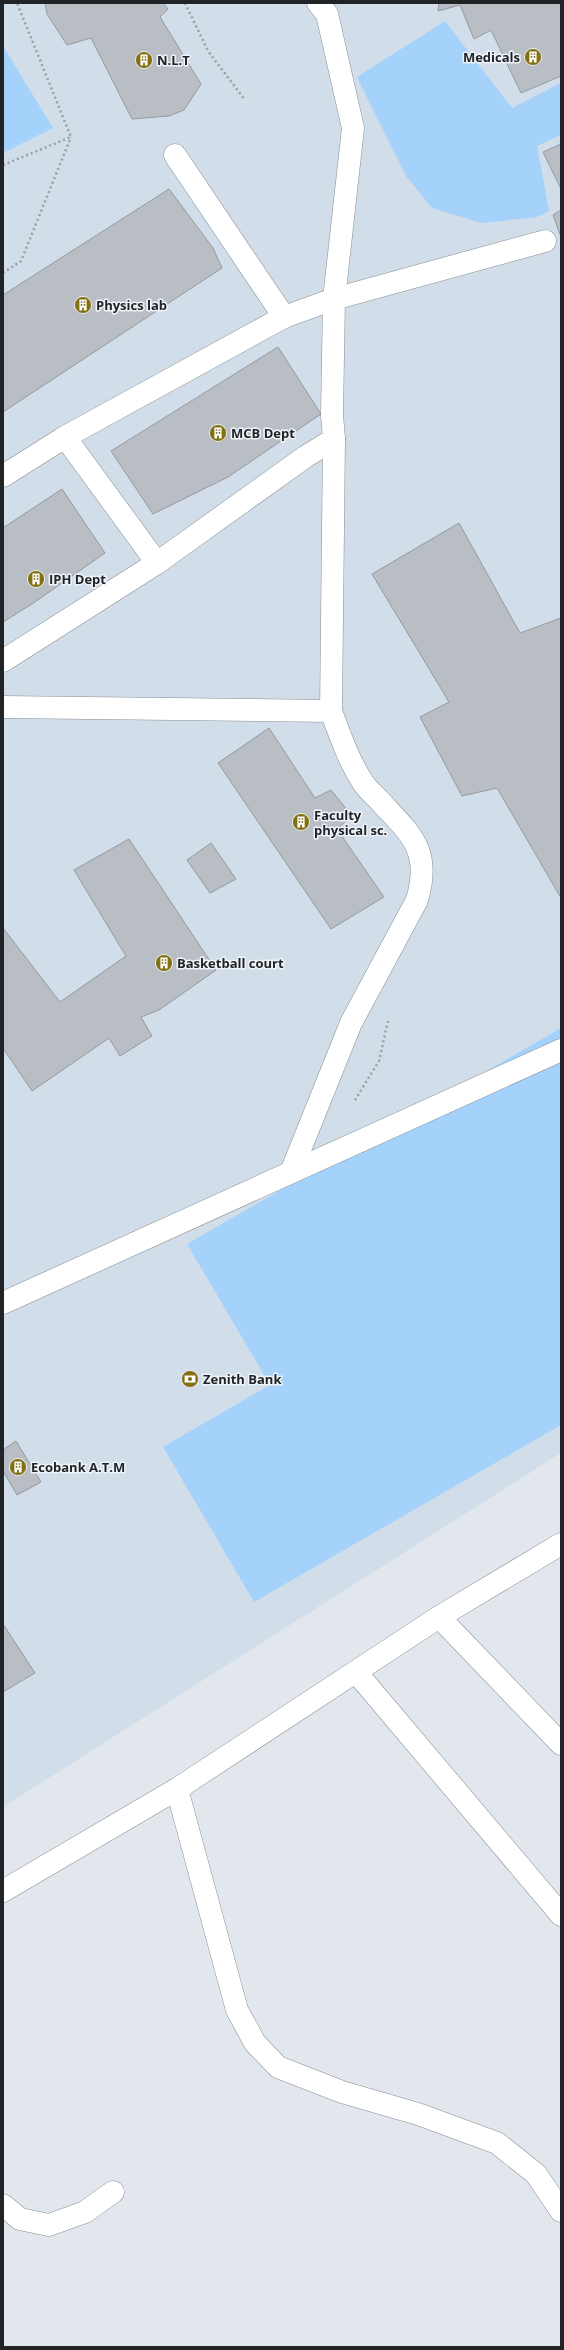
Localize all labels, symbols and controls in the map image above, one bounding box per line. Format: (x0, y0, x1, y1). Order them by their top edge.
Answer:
building icon: Medicals (523, 47, 543, 67)
place label: Medicals (463, 48, 520, 66)
building icon: N.L.T (134, 50, 154, 70)
place label: N.L.T (157, 51, 190, 69)
building icon: Physics lab (73, 295, 93, 315)
place label: Physics lab (96, 296, 167, 314)
building icon: MCB Dept (208, 423, 228, 443)
place label: MCB Dept (231, 424, 295, 442)
building icon: IPH Dept (26, 569, 46, 589)
place label: IPH Dept (49, 570, 106, 588)
place label: Faculty physical sc. (314, 806, 387, 839)
building icon: Faculty physical sc. (291, 812, 311, 832)
building icon: Basketball court (154, 953, 174, 973)
place label: Basketball court (177, 954, 284, 972)
bank icon: Zenith Bank (180, 1369, 200, 1389)
place label: Zenith Bank (203, 1370, 282, 1388)
building icon: Ecobank A.T.M (8, 1457, 28, 1477)
place label: Ecobank A.T.M (31, 1458, 125, 1476)

